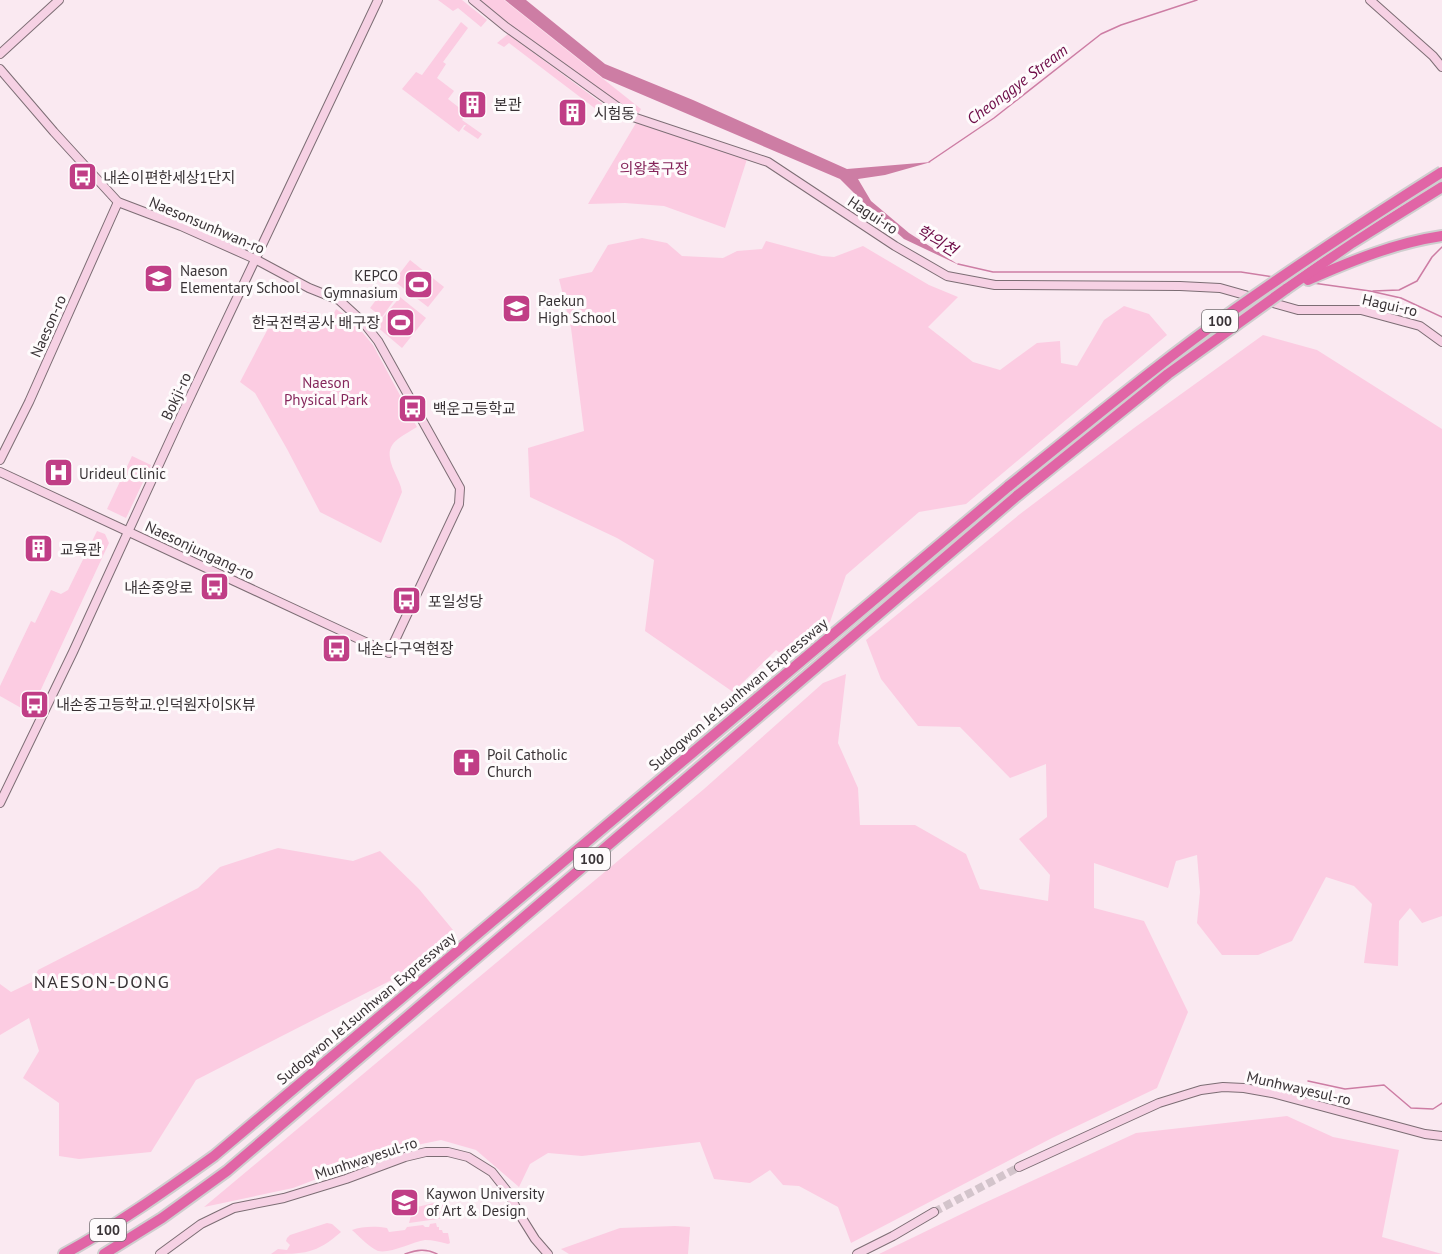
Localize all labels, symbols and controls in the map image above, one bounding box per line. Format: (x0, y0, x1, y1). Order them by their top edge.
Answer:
water label: Cheonggye Stream (963, 40, 1071, 128)
building icon: 본관 (457, 88, 489, 120)
place label: 본관 (494, 95, 522, 114)
building icon: 시험동 (557, 97, 589, 129)
place label: 시험동 (594, 104, 635, 123)
park label: 의왕축구장 (619, 159, 689, 178)
bus stop icon: 내손이편한세상1단지 (66, 161, 98, 193)
place label: 내손이편한세상1단지 (103, 168, 235, 187)
street label: Naesonsunhwan-ro (146, 192, 268, 258)
street label: Hagui-ro (844, 192, 902, 238)
water label: 학의천 (913, 220, 963, 261)
place label: Naeson Elementary School (180, 261, 300, 297)
school or university icon: Naeson Elementary School (143, 263, 175, 295)
place label: KEPCO Gymnasium (323, 266, 398, 302)
sports icon: KEPCO Gymnasium (403, 268, 435, 300)
street label: Hagui-ro (1360, 289, 1420, 321)
place label: Paekun High School (538, 291, 616, 327)
street label: Naeson-ro (26, 292, 70, 360)
school or university icon: Paekun High School (501, 293, 533, 325)
sports icon: 한국전력공사 배구장 (385, 306, 417, 338)
road number: 100 (1202, 310, 1238, 332)
place label: 한국전력공사 배구장 (252, 313, 380, 332)
street label: Bokji-ro (157, 369, 195, 423)
park label: Naeson Physical Park (284, 373, 369, 409)
bus stop icon: 백운고등학교 (396, 392, 428, 424)
place label: 백운고등학교 (433, 399, 516, 418)
hospital icon: Urideul Clinic (42, 457, 74, 489)
place label: Urideul Clinic (79, 464, 166, 483)
street label: Naesonjungang-ro (142, 516, 258, 584)
building icon: 교육관 (23, 533, 55, 565)
place label: 교육관 (60, 540, 102, 559)
bus stop icon: 내손중앙로 (198, 571, 230, 603)
place label: 내손중앙로 (124, 578, 193, 597)
bus stop icon: 포일성당 (391, 585, 423, 617)
place label: 포일성당 (428, 592, 483, 611)
street label: Sudogwon Je1sunhwan Expressway (645, 614, 831, 774)
bus stop icon: 내손다구역현장 (320, 632, 352, 664)
place label: 내손다구역현장 (357, 639, 454, 658)
bus stop icon: 내손중고등학교.인덕원자이SK뷰 (19, 688, 51, 720)
place label: 내손중고등학교.인덕원자이SK뷰 (56, 695, 256, 714)
place label: Poil Catholic Church (487, 745, 568, 781)
church icon: Poil Catholic Church (450, 747, 482, 779)
road number: 100 (574, 848, 610, 870)
street label: Sudogwon Je1sunhwan Expressway (273, 928, 459, 1088)
district label: NAESON-DONG (34, 970, 170, 993)
street label: Munhwayesul-ro (1245, 1067, 1353, 1109)
street label: Munhwayesul-ro (312, 1132, 420, 1184)
place label: Kaywon University of Art & Design (426, 1184, 545, 1220)
school or university icon: Kaywon University of Art & Design (389, 1186, 421, 1218)
road number: 100 (90, 1219, 126, 1241)

